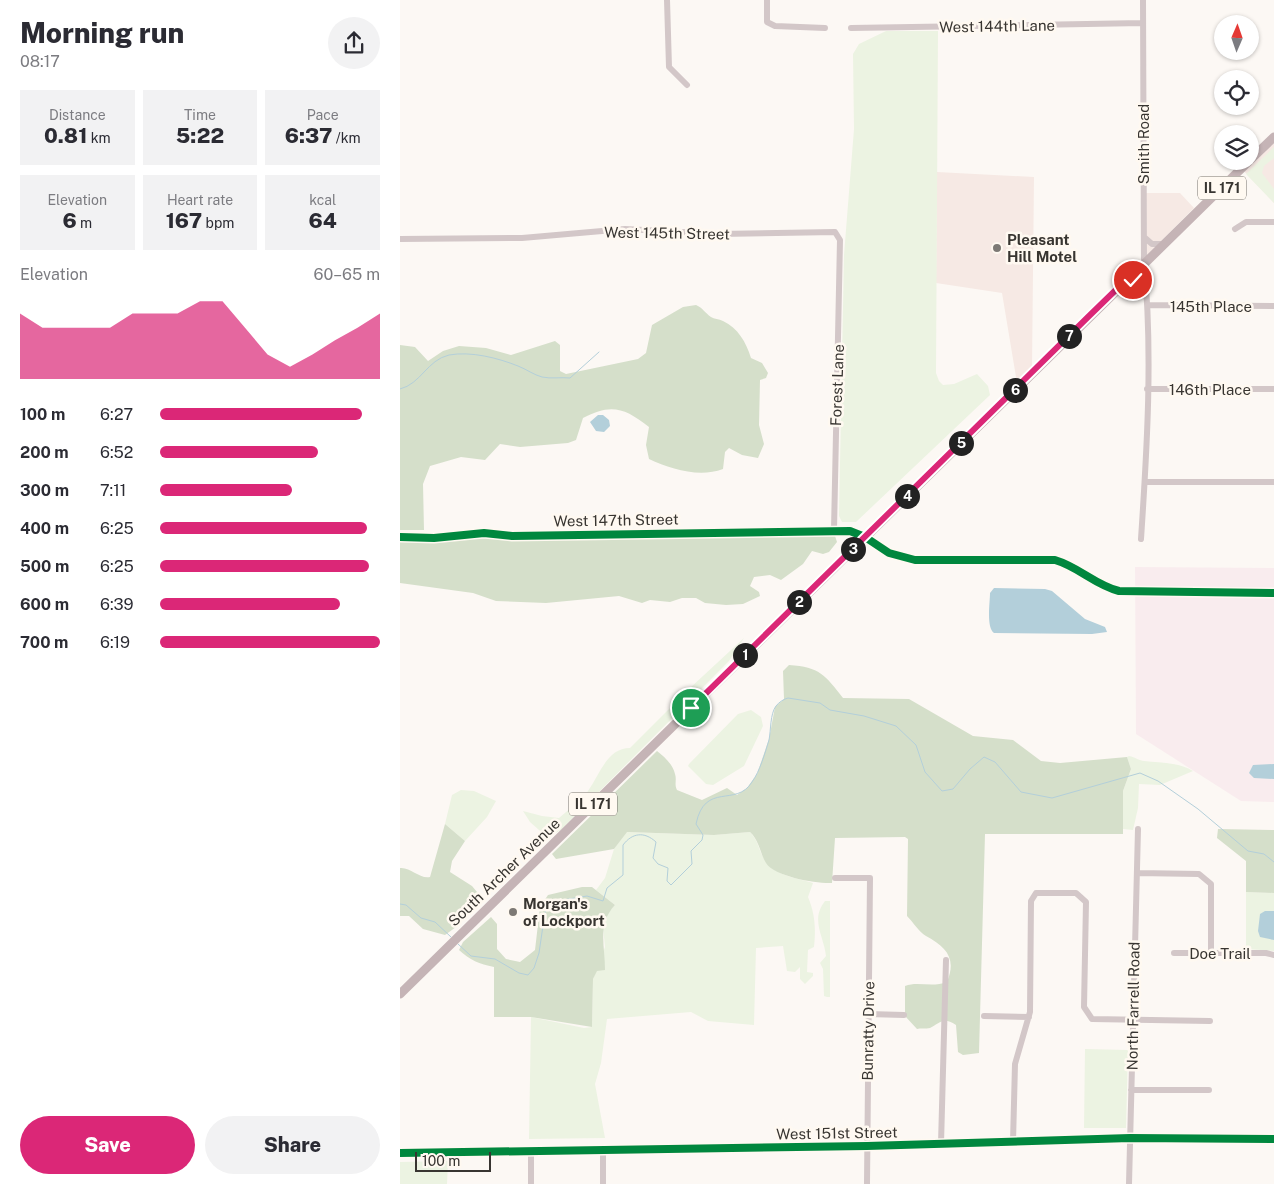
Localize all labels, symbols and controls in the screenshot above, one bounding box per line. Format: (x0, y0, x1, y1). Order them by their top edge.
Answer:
north arrow (1214, 15, 1259, 60)
map controls (1214, 15, 1259, 170)
text: Morning run (20, 16, 184, 49)
street label: West 144th Lane (939, 16, 1055, 36)
button: share (328, 17, 380, 69)
text: 08:17 (20, 52, 60, 71)
button: locate (1214, 70, 1259, 115)
street label: Smith Road (1135, 104, 1152, 184)
text: Distance (49, 107, 106, 123)
text: Time (184, 107, 216, 123)
text: Pace (307, 107, 339, 123)
text: 0.81 (44, 123, 87, 148)
text: 5:22 (176, 123, 224, 148)
text: 6:37 (285, 123, 332, 148)
button: layers (1214, 125, 1259, 170)
text: km (87, 130, 111, 146)
text: /km (332, 130, 361, 146)
road number: IL 171 (1198, 177, 1246, 200)
text: Elevation (48, 192, 107, 208)
text: Heart rate (167, 192, 233, 208)
text: kcal (309, 192, 336, 208)
text: 6 (62, 208, 77, 233)
text: 167 (166, 208, 202, 233)
text: 64 (309, 208, 337, 233)
text: m (77, 215, 92, 231)
text: bpm (202, 215, 234, 231)
street label: West 145th Street (604, 223, 730, 243)
place label: Pleasant Hill Motel (1007, 231, 1077, 265)
marker: Pleasant Hill Motel (991, 242, 1003, 254)
pin (1112, 259, 1154, 301)
text: Elevation (20, 265, 88, 284)
text: 60–65 m (314, 265, 380, 284)
icon: check (1119, 266, 1147, 294)
street label: 145th Place (1170, 298, 1252, 315)
pin: 7 (1056, 324, 1082, 348)
text: 7 (1065, 328, 1074, 344)
street label: Forest Lane (827, 344, 847, 426)
pin: 6 (1002, 378, 1028, 402)
street label: 146th Place (1169, 381, 1251, 398)
text: 6 (1011, 382, 1020, 398)
text: 100 m (20, 405, 65, 424)
text: 6:27 (100, 405, 133, 424)
pin: 5 (948, 430, 974, 456)
text: 5 (957, 435, 966, 451)
text: 200 m (20, 443, 69, 462)
text: 6:52 (100, 443, 133, 462)
text: 300 m (20, 481, 69, 500)
text: 7:11 (100, 481, 126, 500)
pin: 4 (894, 484, 920, 508)
text: 4 (903, 488, 912, 504)
street label: West 147th Street (553, 510, 679, 530)
text: 400 m (20, 519, 69, 538)
text: 6:25 (100, 519, 134, 538)
pin: 3 (840, 536, 866, 562)
text: 3 (849, 541, 858, 557)
text: 500 m (20, 557, 69, 576)
text: 6:25 (100, 557, 134, 576)
pin: 2 (786, 590, 812, 614)
text: 2 (795, 594, 804, 610)
text: 600 m (20, 595, 69, 614)
text: 6:39 (100, 595, 134, 614)
text: 700 m (20, 633, 68, 652)
text: 6:19 (100, 633, 130, 652)
pin: 1 (732, 642, 758, 668)
text: 1 (743, 647, 749, 663)
pin (670, 687, 712, 729)
icon: arrive (677, 694, 705, 722)
road number: IL 171 (569, 792, 617, 816)
street label: South Archer Avenue (445, 814, 563, 930)
place label: Morgan's of Lockport (523, 895, 605, 929)
marker: Morgan's of Lockport (507, 906, 519, 918)
street label: North Farrell Road (1123, 942, 1143, 1070)
street label: Doe Trail (1189, 945, 1251, 962)
street label: Bunratty Drive (859, 981, 877, 1081)
button: Save (20, 1116, 195, 1174)
button: Share (205, 1116, 380, 1174)
street label: West 151st Street (776, 1123, 898, 1143)
scale bar (415, 1149, 491, 1172)
text: 100 m (422, 1153, 460, 1169)

